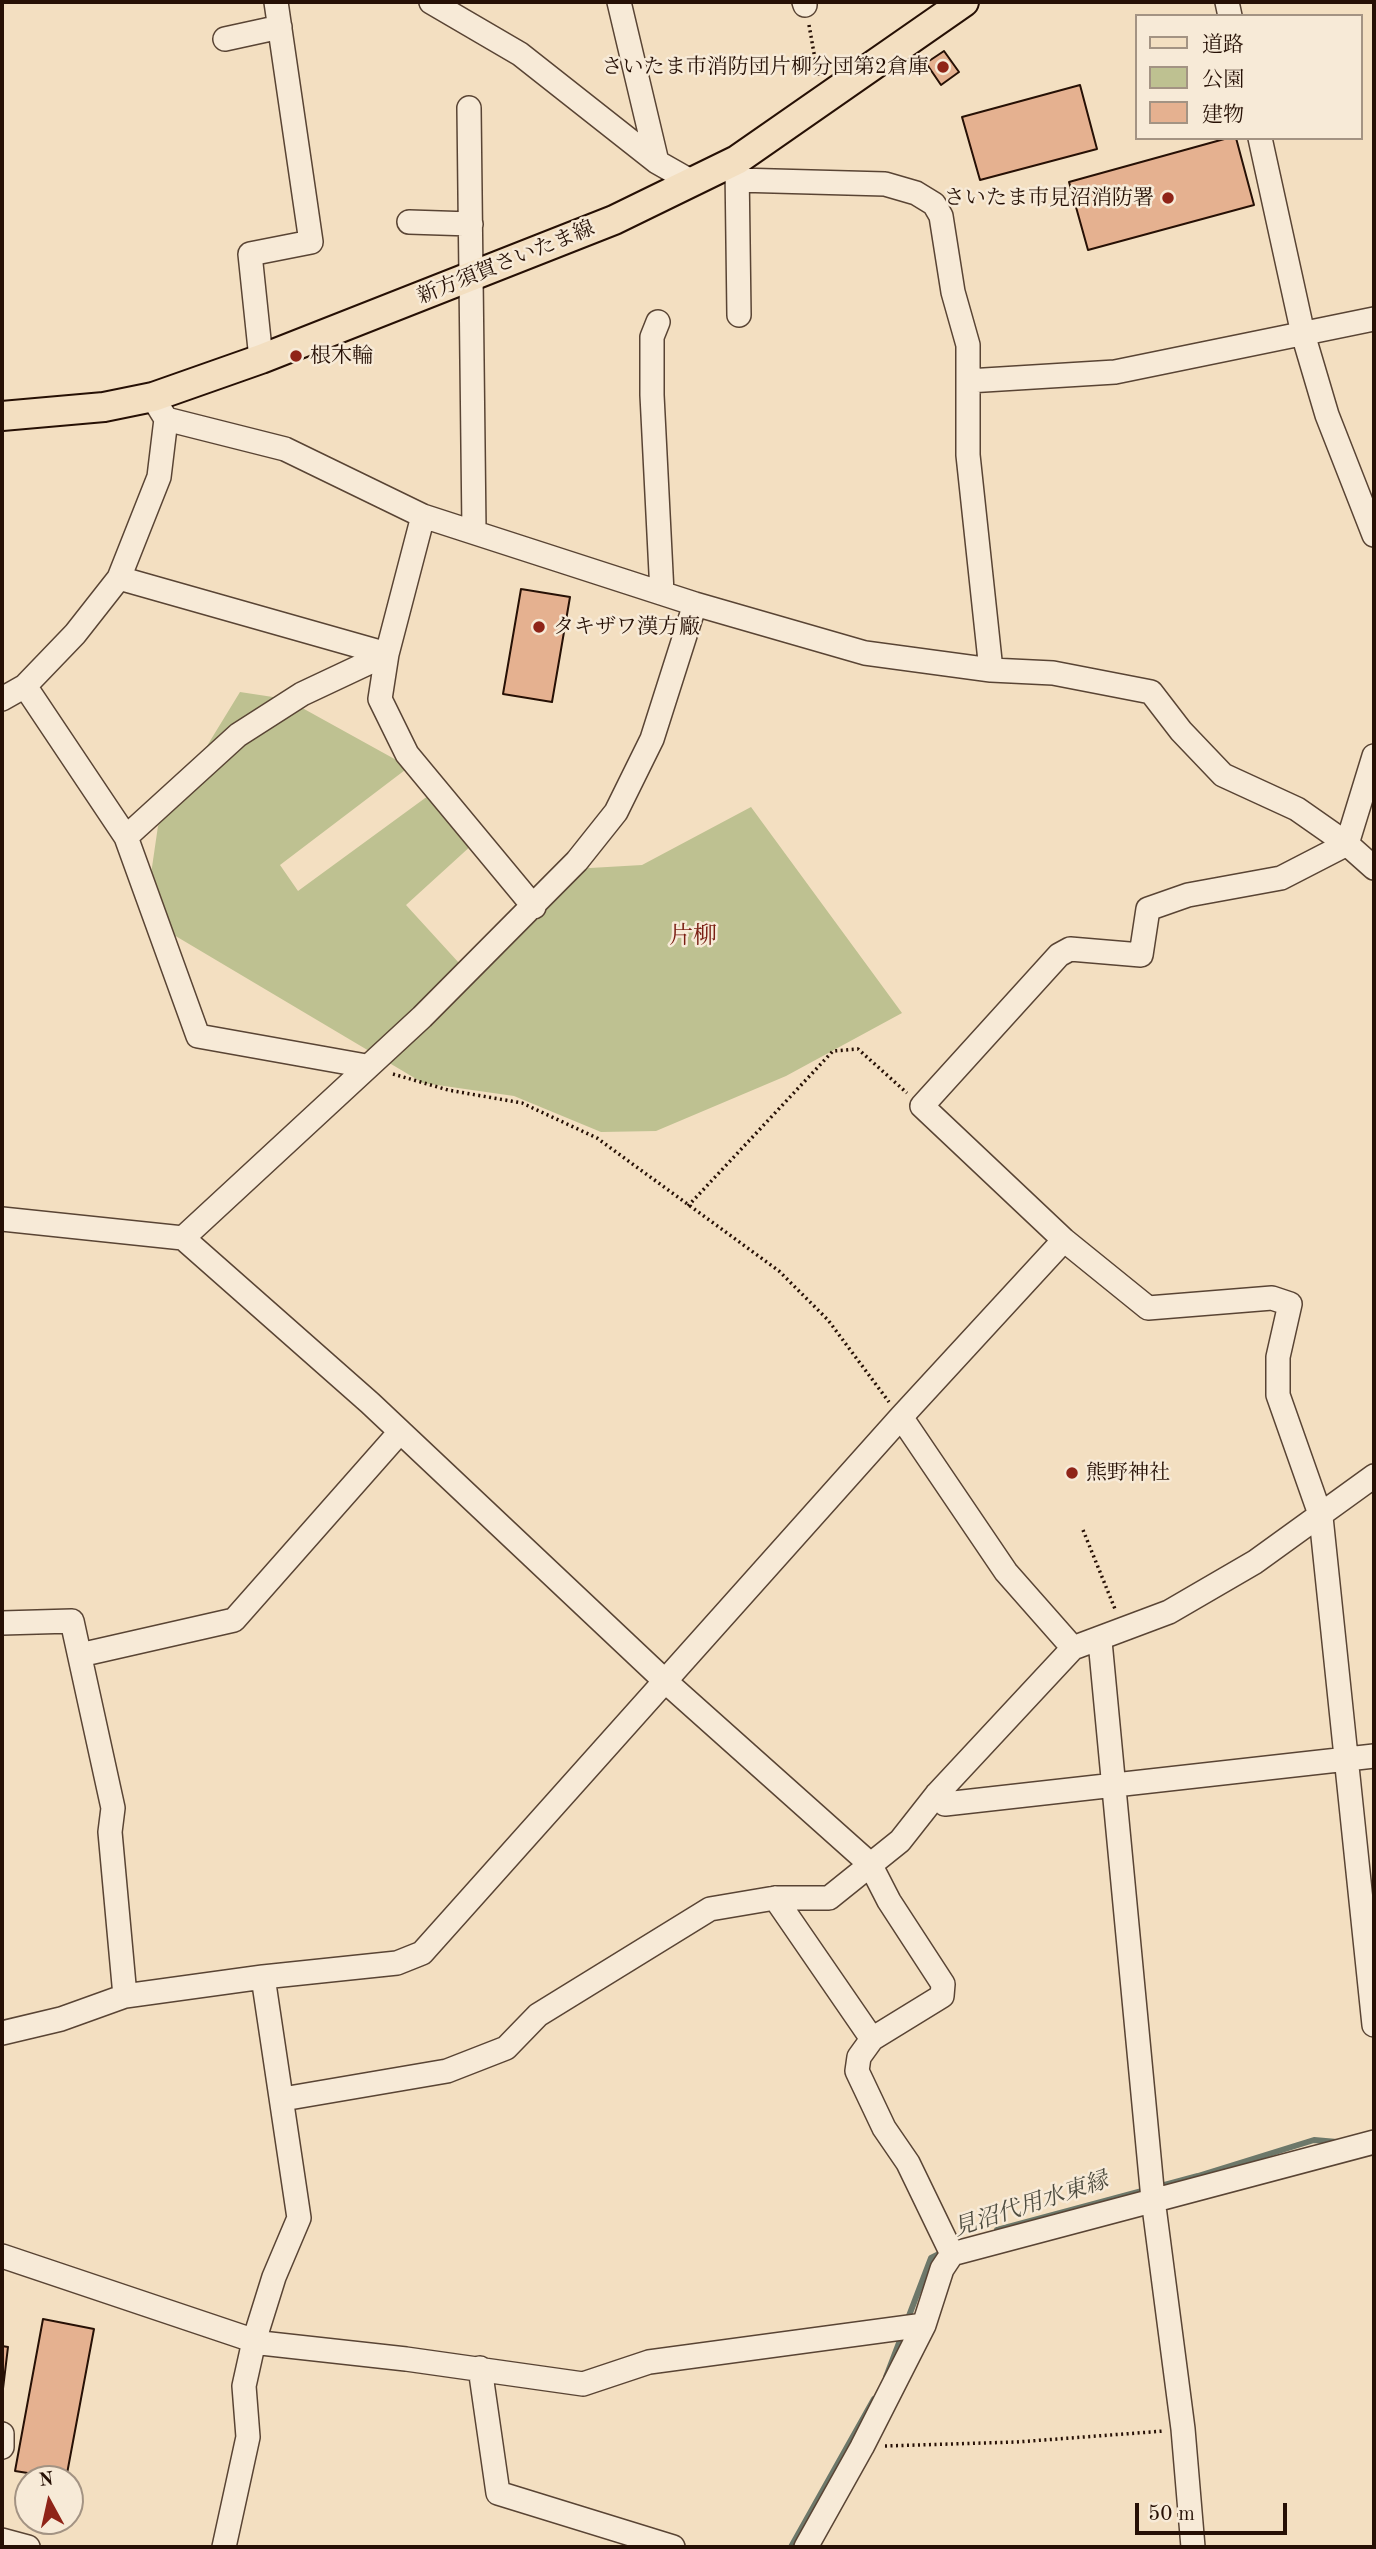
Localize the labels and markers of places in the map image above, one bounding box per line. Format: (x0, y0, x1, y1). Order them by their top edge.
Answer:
place label: さいたま市消防団片柳分団第2倉庫 (602, 54, 929, 80)
marker: さいたま市消防団片柳分団第2倉庫 (935, 59, 951, 75)
place label: さいたま市見沼消防署 (944, 185, 1154, 211)
marker: さいたま市見沼消防署 (1160, 190, 1176, 206)
place label: 根木輪 (310, 343, 373, 369)
marker: 根木輪 (288, 348, 304, 364)
place label: タキザワ漢方廠 (553, 614, 700, 640)
marker: タキザワ漢方廠 (531, 619, 547, 635)
place label: 熊野神社 (1086, 1460, 1170, 1486)
marker: 熊野神社 (1064, 1465, 1080, 1481)

